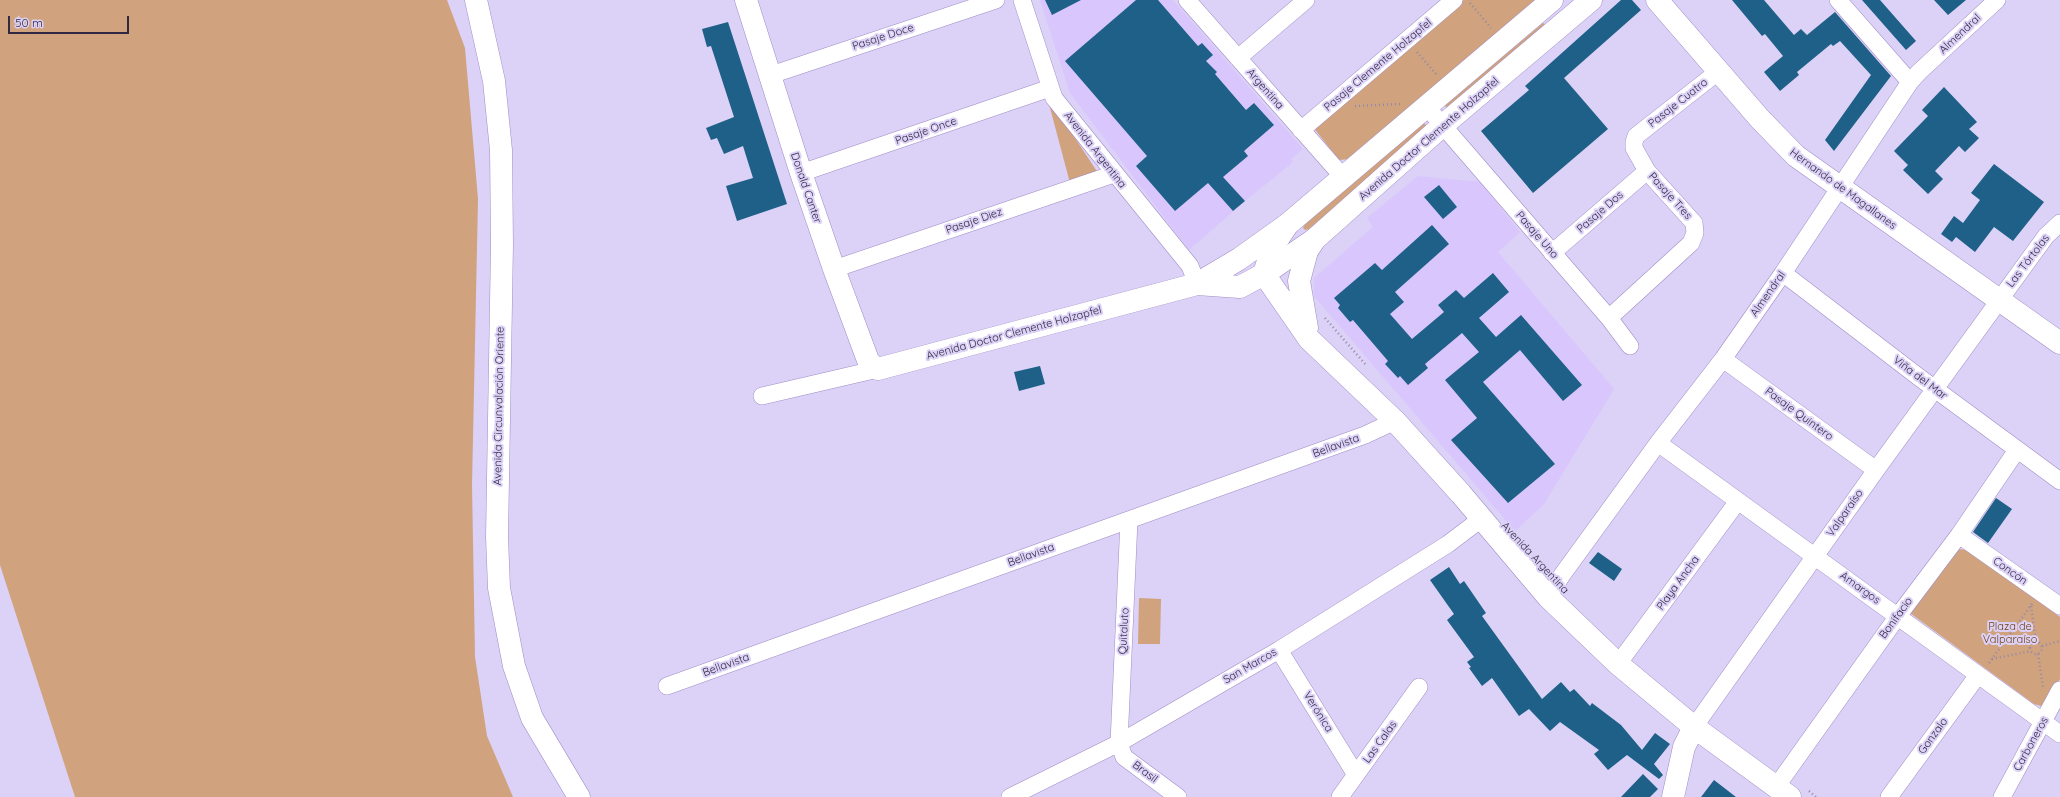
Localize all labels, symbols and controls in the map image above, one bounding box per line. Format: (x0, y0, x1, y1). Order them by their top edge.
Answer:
scale bar (10, 8, 131, 34)
street label: Almendral (1936, 11, 1984, 57)
text: 50 m (15, 15, 43, 30)
street label: Pasaje Clemente Holzapfel (1321, 16, 1435, 114)
street label: Pasaje Doce (851, 21, 915, 53)
street label: Argentina (1244, 66, 1286, 112)
street label: Avenida Doctor Clemente Holzapfel (1356, 75, 1502, 203)
street label: Pasaje Cuatro (1646, 76, 1710, 130)
street label: Avenida Argentina (1061, 109, 1129, 191)
street label: Pasaje Once (894, 114, 958, 148)
street label: Hernando de Magallanes (1787, 146, 1899, 232)
street label: Donald Canter (788, 151, 824, 225)
street label: Pasaje Tres (1645, 170, 1695, 222)
street label: Pasaje Dos (1574, 188, 1626, 236)
street label: Pasaje Diez (944, 205, 1004, 237)
street label: Pasaje Uno (1513, 209, 1561, 261)
street label: Las Tórtolas (2004, 232, 2052, 290)
street label: Almendral (1748, 269, 1788, 319)
street label: Avenida Doctor Clemente Holzapfel (925, 303, 1103, 363)
street label: Avenida Circunvalación Oriente (491, 326, 507, 486)
street label: Viña del Mar (1890, 353, 1950, 403)
street label: Pasaje Quintero (1762, 385, 1836, 443)
street label: Bellavista (1311, 431, 1361, 461)
street label: Valparaíso (1824, 487, 1866, 539)
street label: Avenida Argentina (1498, 519, 1572, 597)
street label: Bellavista (1006, 540, 1056, 570)
street label: Playa Ancha (1654, 553, 1702, 613)
street label: Concón (1990, 554, 2030, 588)
street label: Amargos (1837, 569, 1883, 607)
street label: Bonifacio (1877, 595, 1915, 641)
street label: Quitaluto (1116, 607, 1132, 655)
park label: Plaza de Valparaíso (1983, 620, 2037, 646)
street label: San Marcos (1221, 645, 1279, 687)
street label: Bellavista (701, 650, 751, 680)
street label: Verónica (1300, 689, 1336, 735)
street label: Gonzalo (1915, 715, 1951, 757)
street label: Carboneros (2011, 715, 2051, 773)
street label: Las Calas (1360, 718, 1400, 766)
street label: Brasil (1130, 758, 1160, 786)

